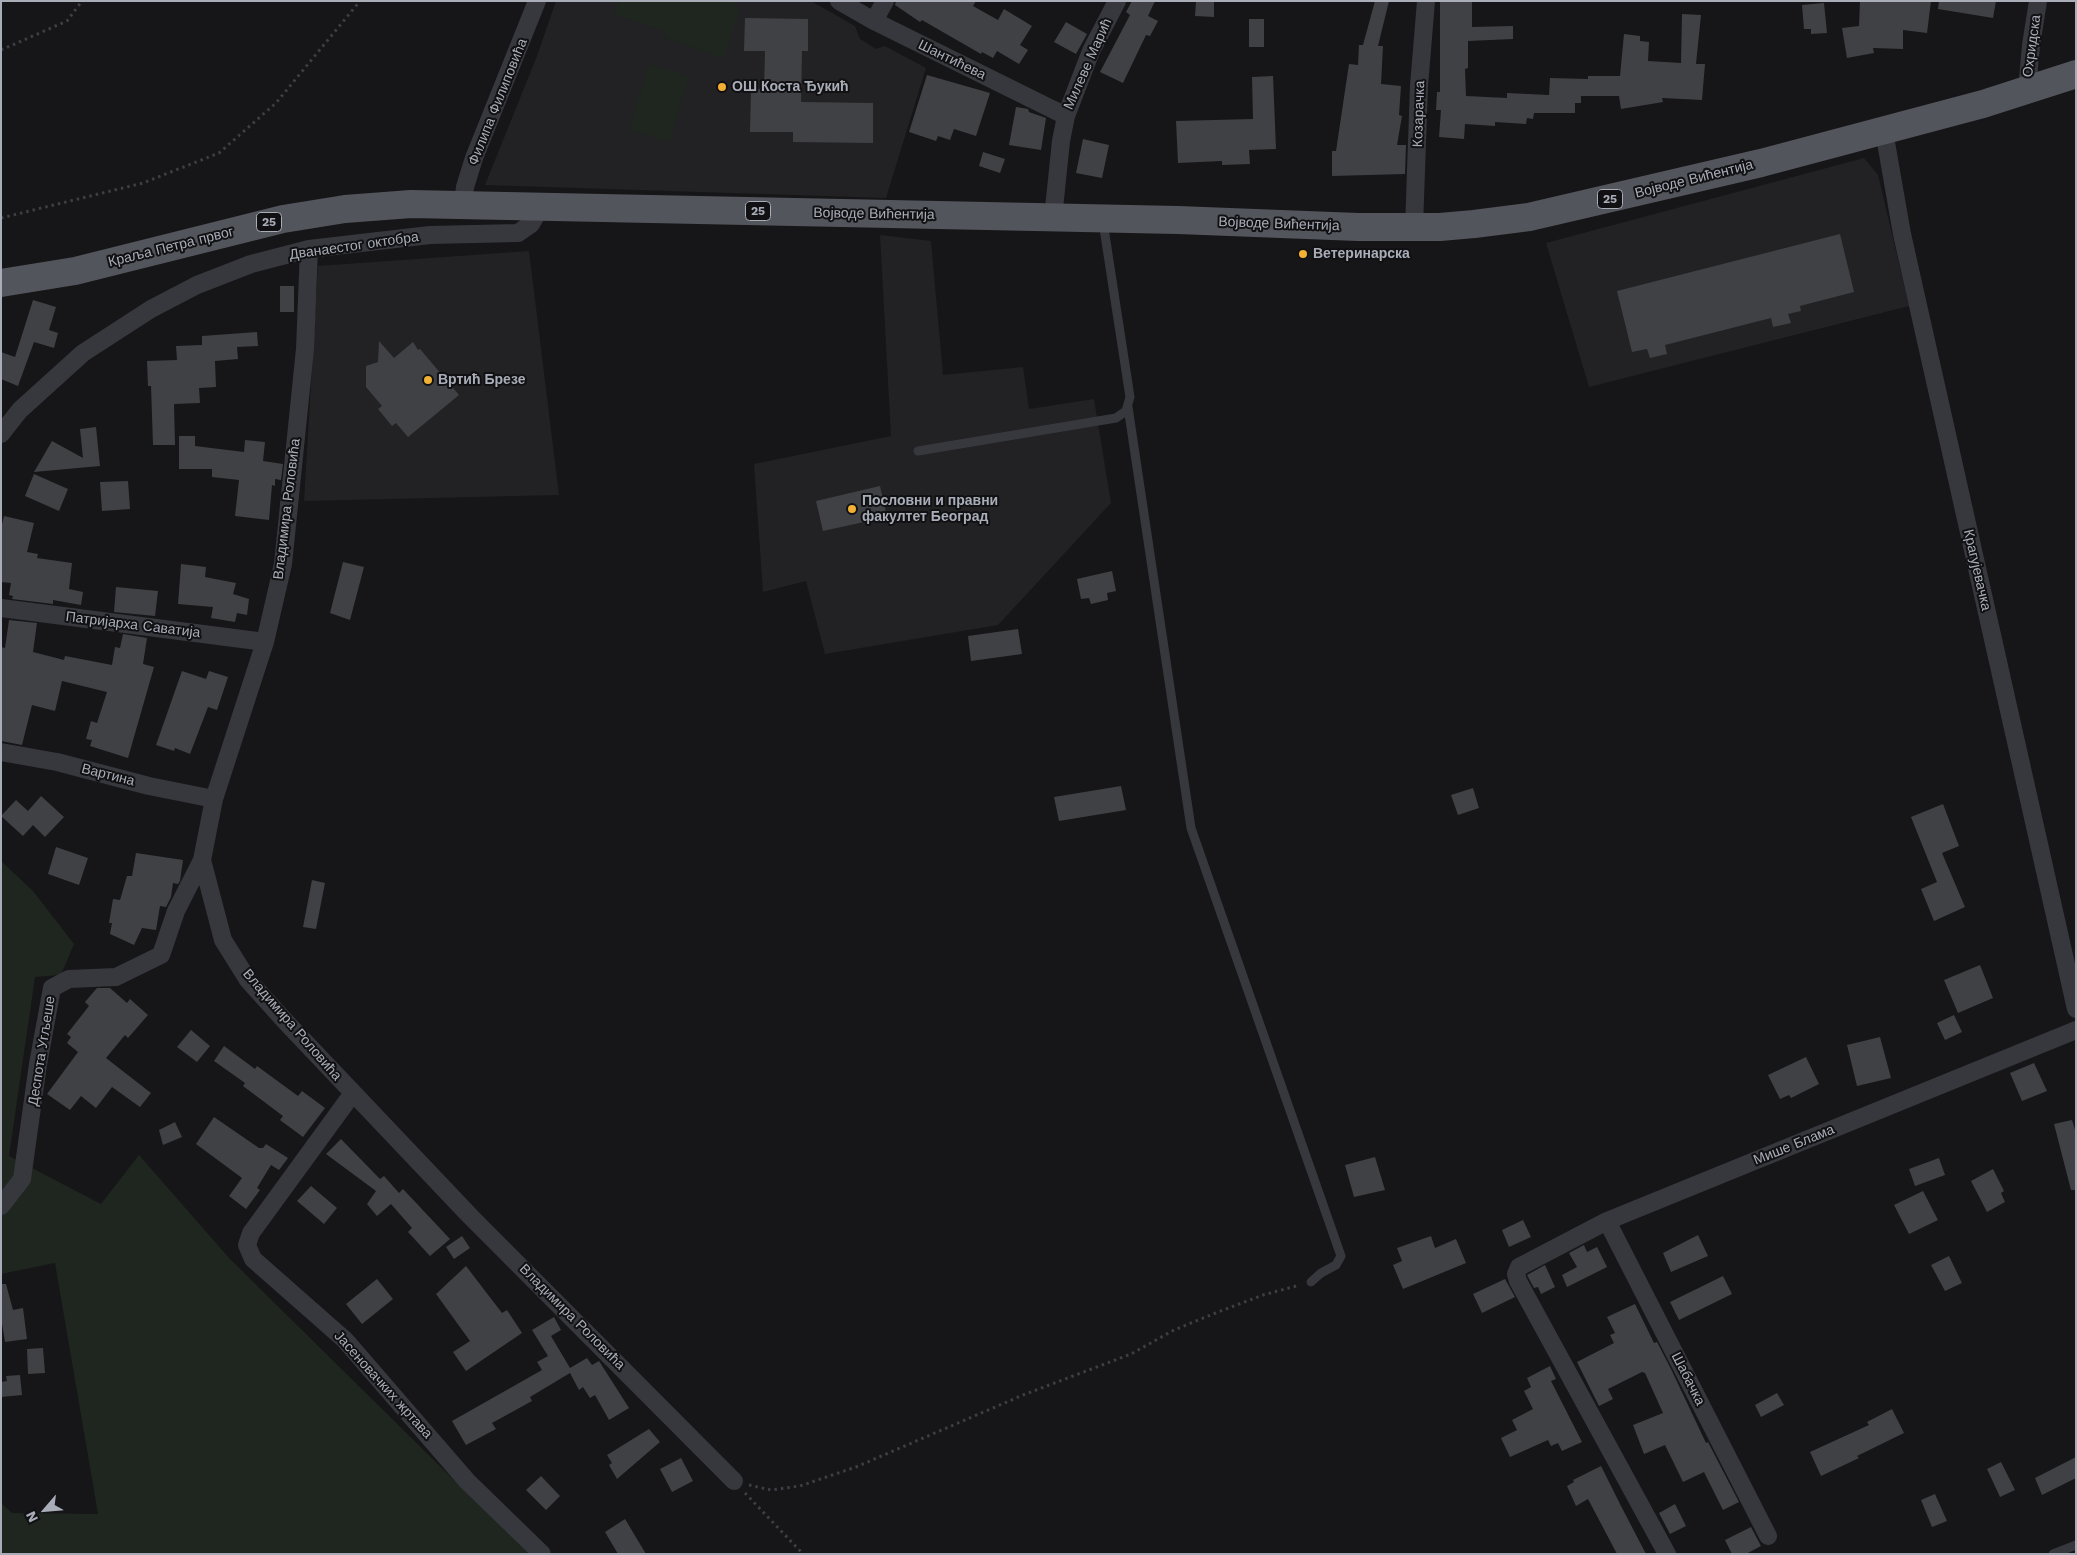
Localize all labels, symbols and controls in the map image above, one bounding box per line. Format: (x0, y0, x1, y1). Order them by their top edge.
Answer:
street label: Охридска (2019, 14, 2045, 78)
street label: Милеве Марић (1060, 16, 1116, 112)
street label: Филипа Филиповића (465, 36, 531, 168)
street label: Шантићева (915, 36, 989, 84)
place label: ОШ Коста Ђукић (732, 79, 849, 95)
street label: Козарачка (1409, 80, 1429, 148)
marker: ОШ Коста Ђукић (716, 81, 728, 93)
street label: Војводе Вићентија (1633, 156, 1755, 202)
road number: 25 (1598, 190, 1622, 208)
road number: 25 (746, 202, 770, 220)
street label: Војводе Вићентија (813, 205, 935, 223)
road number: 25 (256, 212, 282, 232)
street label: Војводе Вићентија (1218, 213, 1340, 235)
street label: Краља Петра првог (107, 223, 235, 271)
street label: Дванаестог октобра (288, 229, 420, 263)
place label: Ветеринарска (1313, 246, 1410, 262)
marker: Ветеринарска (1297, 248, 1309, 260)
place label: Вртић Брезе (438, 372, 525, 388)
marker: Вртић Брезе (422, 374, 434, 386)
street label: Владимира Роловића (270, 437, 304, 581)
place label: Пословни и правни факултет Београд (862, 493, 998, 526)
marker: Пословни и правни факултет Београд (846, 503, 858, 515)
street label: Крагујевачка (1959, 528, 1995, 612)
street label: Патријарха Саватија (65, 608, 201, 642)
street label: Вартина (80, 760, 136, 790)
street label: Владимира Роловића (239, 966, 345, 1084)
street label: Деспота Угљеше (25, 995, 59, 1107)
street label: Мише Блама (1751, 1121, 1837, 1169)
street label: Владимира Роловића (516, 1261, 628, 1373)
street label: Јасеновачких жртава (330, 1328, 436, 1442)
street label: Шабачка (1668, 1350, 1708, 1408)
north arrow (20, 1485, 70, 1535)
text: N (22, 1509, 41, 1525)

